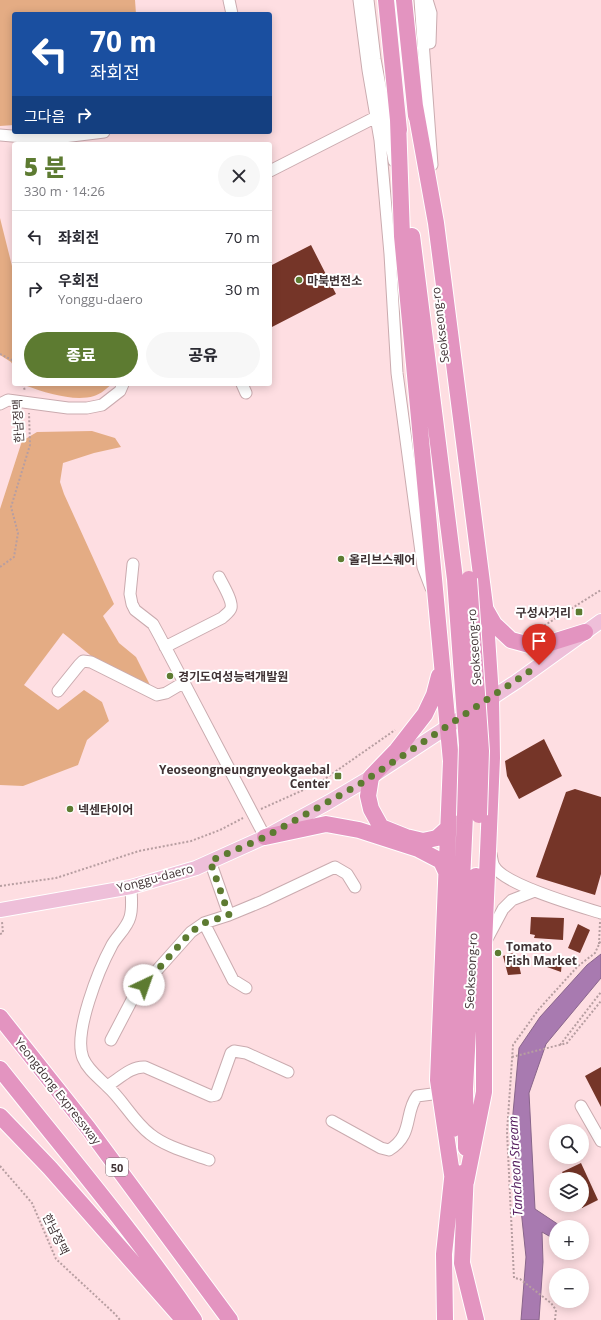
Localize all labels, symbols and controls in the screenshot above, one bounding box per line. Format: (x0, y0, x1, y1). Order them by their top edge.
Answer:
text: 70 m (90, 22, 157, 60)
icon: left (24, 28, 76, 80)
text: 좌회전 (90, 60, 140, 84)
icon: right (73, 104, 95, 126)
text: 그다음 (24, 106, 65, 126)
text: 5 분 (24, 150, 66, 183)
button: close (218, 155, 260, 197)
text: 330 m · 14:26 (24, 182, 105, 200)
icon: left (24, 226, 46, 248)
text: 좌회전 (58, 227, 99, 247)
text: 70 m (225, 227, 260, 247)
text: 우회전 (58, 270, 99, 290)
place label: 마북변전소 (307, 272, 362, 289)
marker: 마북변전소 (294, 275, 304, 285)
icon: right (24, 278, 46, 300)
text: 30 m (225, 279, 260, 299)
street label: Seokseong-ro (427, 286, 453, 364)
text: Yonggu-daero (58, 290, 143, 308)
button: 종료 (24, 332, 138, 378)
button: 공유 (146, 332, 260, 378)
street label: 한남정맥 (8, 398, 28, 444)
place label: 올리브스퀘어 (349, 551, 415, 568)
marker: 올리브스퀘어 (336, 554, 346, 564)
place label: 구성사거리 (516, 604, 571, 621)
marker: 구성사거리 (574, 607, 584, 617)
street label: Seokseong-ro (463, 608, 485, 686)
pin (522, 624, 556, 665)
icon: arrive (528, 630, 550, 652)
place label: 경기도여성능력개발원 (178, 668, 288, 685)
marker: 경기도여성능력개발원 (165, 671, 175, 681)
place label: Yeoseongneungnyeokgaebal Center (159, 761, 331, 792)
marker: Yeoseongneungnyeokgaebal Center (333, 771, 343, 781)
place label: 넥센타이어 (78, 801, 133, 818)
marker: 넥센타이어 (65, 804, 75, 814)
street label: Yonggu-daero (115, 860, 195, 896)
street label: Seokseong-ro (461, 932, 481, 1010)
place label: Tomato Fish Market (506, 938, 577, 969)
marker: Tomato Fish Market (493, 948, 503, 958)
position arrow (123, 964, 165, 1006)
street label: Yeongdong Expressway (11, 1034, 106, 1149)
water label: Tancheon Stream (503, 1115, 527, 1217)
map controls (549, 1124, 589, 1308)
button: search (549, 1124, 589, 1164)
road number: 50 (106, 1158, 128, 1176)
button: layers (549, 1172, 589, 1212)
street label: 한남정맥 (39, 1210, 73, 1258)
button: + (549, 1220, 589, 1260)
button: − (549, 1268, 589, 1308)

